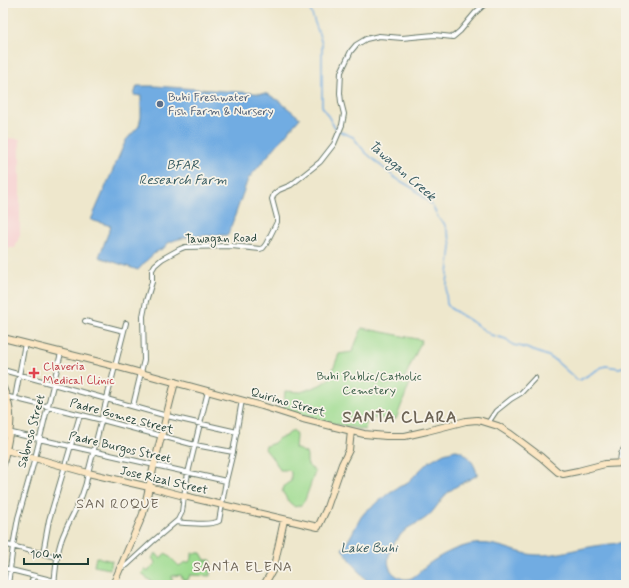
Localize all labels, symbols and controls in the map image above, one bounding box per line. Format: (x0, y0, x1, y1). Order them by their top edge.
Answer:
place label: Buhi Freshwater Fish Farm & Nursery (168, 90, 274, 120)
marker: Buhi Freshwater Fish Farm & Nursery (155, 99, 165, 109)
water label: Tawagan Creek (364, 137, 440, 207)
water label: BFAR Research Farm (139, 157, 227, 189)
street label: Tawagan Road (185, 230, 257, 248)
place label: Claveria Medical Clinic (43, 359, 115, 389)
marker: Claveria Medical Clinic (28, 367, 40, 379)
park label: Buhi Public/Catholic Cemetery (316, 369, 422, 399)
street label: Quirino Street (248, 385, 327, 421)
street label: Sabroso Street (14, 392, 50, 470)
street label: Padre Gomez Street (68, 395, 175, 439)
district label: SANTA CLARA (342, 407, 458, 428)
street label: Padre Burgos Street (67, 428, 173, 468)
street label: Jose Rizal Street (118, 463, 210, 499)
district label: SAN ROQUE (76, 495, 160, 513)
scale bar (24, 540, 88, 566)
water label: Lake Buhi (341, 540, 398, 557)
text: 100 m (30, 547, 62, 563)
district label: SANTA ELENA (193, 558, 293, 576)

